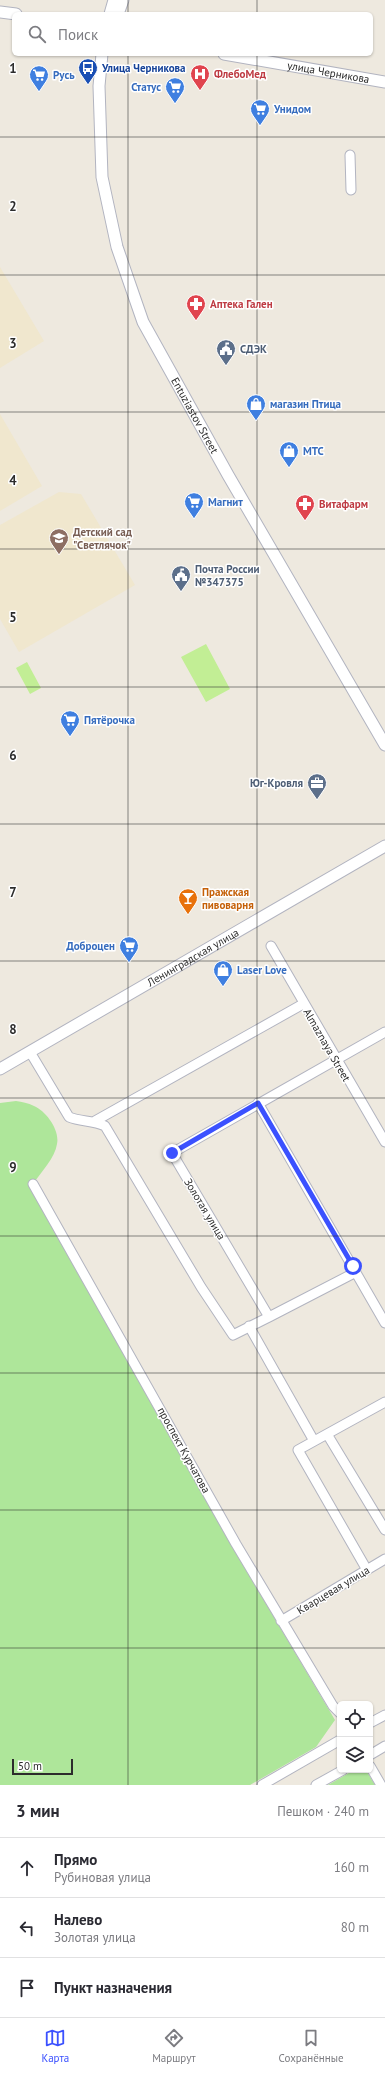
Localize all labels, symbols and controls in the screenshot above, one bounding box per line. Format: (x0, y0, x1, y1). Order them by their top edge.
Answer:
search box (12, 12, 373, 56)
icon: search (26, 23, 48, 45)
text: Поиск (58, 25, 98, 44)
bus stop icon: Улица Черникова (77, 57, 99, 85)
street label: улица Черникова (286, 58, 371, 86)
text: 1 (9, 60, 17, 77)
place label: Улица Черникова (101, 61, 186, 75)
hospital icon: ФлебоМед (189, 63, 211, 91)
supermarket icon: Русь (28, 64, 50, 92)
place label: ФлебоМед (214, 67, 267, 81)
place label: Русь (53, 68, 75, 82)
supermarket icon: Статус (164, 76, 186, 104)
place label: Статус (131, 80, 161, 94)
supermarket icon: Унидом (249, 98, 271, 126)
place label: Унидом (273, 102, 311, 116)
text: 2 (9, 198, 17, 215)
pharmacy icon: Аптека Гален (185, 293, 207, 321)
place label: Аптека Гален (210, 297, 273, 311)
text: 3 (9, 335, 17, 352)
public building icon: СДЭК (215, 338, 237, 366)
place label: СДЭК (240, 342, 267, 356)
street label: Entuziastov Street (168, 375, 222, 456)
shop icon: магазин Птица (245, 393, 267, 421)
place label: магазин Птица (270, 397, 341, 411)
shop icon: МТС (278, 440, 300, 468)
place label: МТС (303, 444, 324, 458)
text: 4 (9, 472, 17, 489)
supermarket icon: Магнит (183, 491, 205, 519)
pharmacy icon: Витафарм (294, 493, 316, 521)
place label: Магнит (208, 495, 243, 509)
place label: Витафарм (319, 497, 368, 511)
place label: Детский сад "Светлячок" (73, 525, 133, 552)
school or university icon: Детский сад "Светлячок" (48, 527, 70, 555)
place label: Почта России №347375 (195, 562, 259, 589)
public building icon: Почта России №347375 (170, 564, 192, 592)
text: 5 (9, 609, 17, 626)
supermarket icon: Пятёрочка (59, 709, 81, 737)
place label: Пятёрочка (84, 713, 135, 727)
text: 6 (9, 747, 17, 764)
office icon: Юг-Кровля (306, 772, 328, 800)
place label: Юг-Кровля (250, 776, 303, 790)
text: 7 (9, 884, 17, 901)
place label: Пражская пивоварня (202, 885, 254, 912)
bar icon: Пражская пивоварня (177, 887, 199, 915)
street label: Ленинградская улица (144, 925, 241, 990)
supermarket icon: Доброцен (118, 935, 140, 963)
place label: Доброцен (66, 939, 115, 953)
shop icon: Laser Love (212, 959, 234, 987)
place label: Laser Love (237, 963, 287, 977)
street label: Almaznaya Street (300, 1006, 354, 1084)
text: 8 (9, 1021, 17, 1038)
route end (163, 1144, 181, 1162)
text: 9 (9, 1159, 17, 1176)
street label: Золотая улица (181, 1176, 229, 1242)
route start (344, 1257, 362, 1275)
street label: проспект Курчатова (155, 1405, 213, 1495)
street label: Кварцевая улица (294, 1563, 372, 1617)
map controls (337, 1701, 373, 1773)
button: locate (337, 1701, 373, 1737)
button: layers (337, 1737, 373, 1773)
scale bar (12, 1757, 73, 1776)
text: 50 m (18, 1759, 42, 1773)
text: 3 мин (16, 1800, 60, 1822)
text: Пешком · 240 m (277, 1803, 369, 1820)
text: Прямо (54, 1850, 97, 1869)
icon: ahead (16, 1857, 38, 1879)
text: 160 m (334, 1859, 369, 1876)
text: Рубиновая улица (54, 1869, 151, 1886)
text: Налево (54, 1910, 102, 1929)
icon: left (16, 1917, 38, 1939)
text: 80 m (341, 1919, 369, 1936)
text: Золотая улица (54, 1929, 136, 1946)
icon: arrive (16, 1977, 38, 1999)
text: Пункт назначения (54, 1978, 172, 1997)
tab: Карта (41, 2027, 69, 2065)
tab: Маршрут (152, 2027, 196, 2065)
tab: Сохранённые (279, 2027, 344, 2065)

